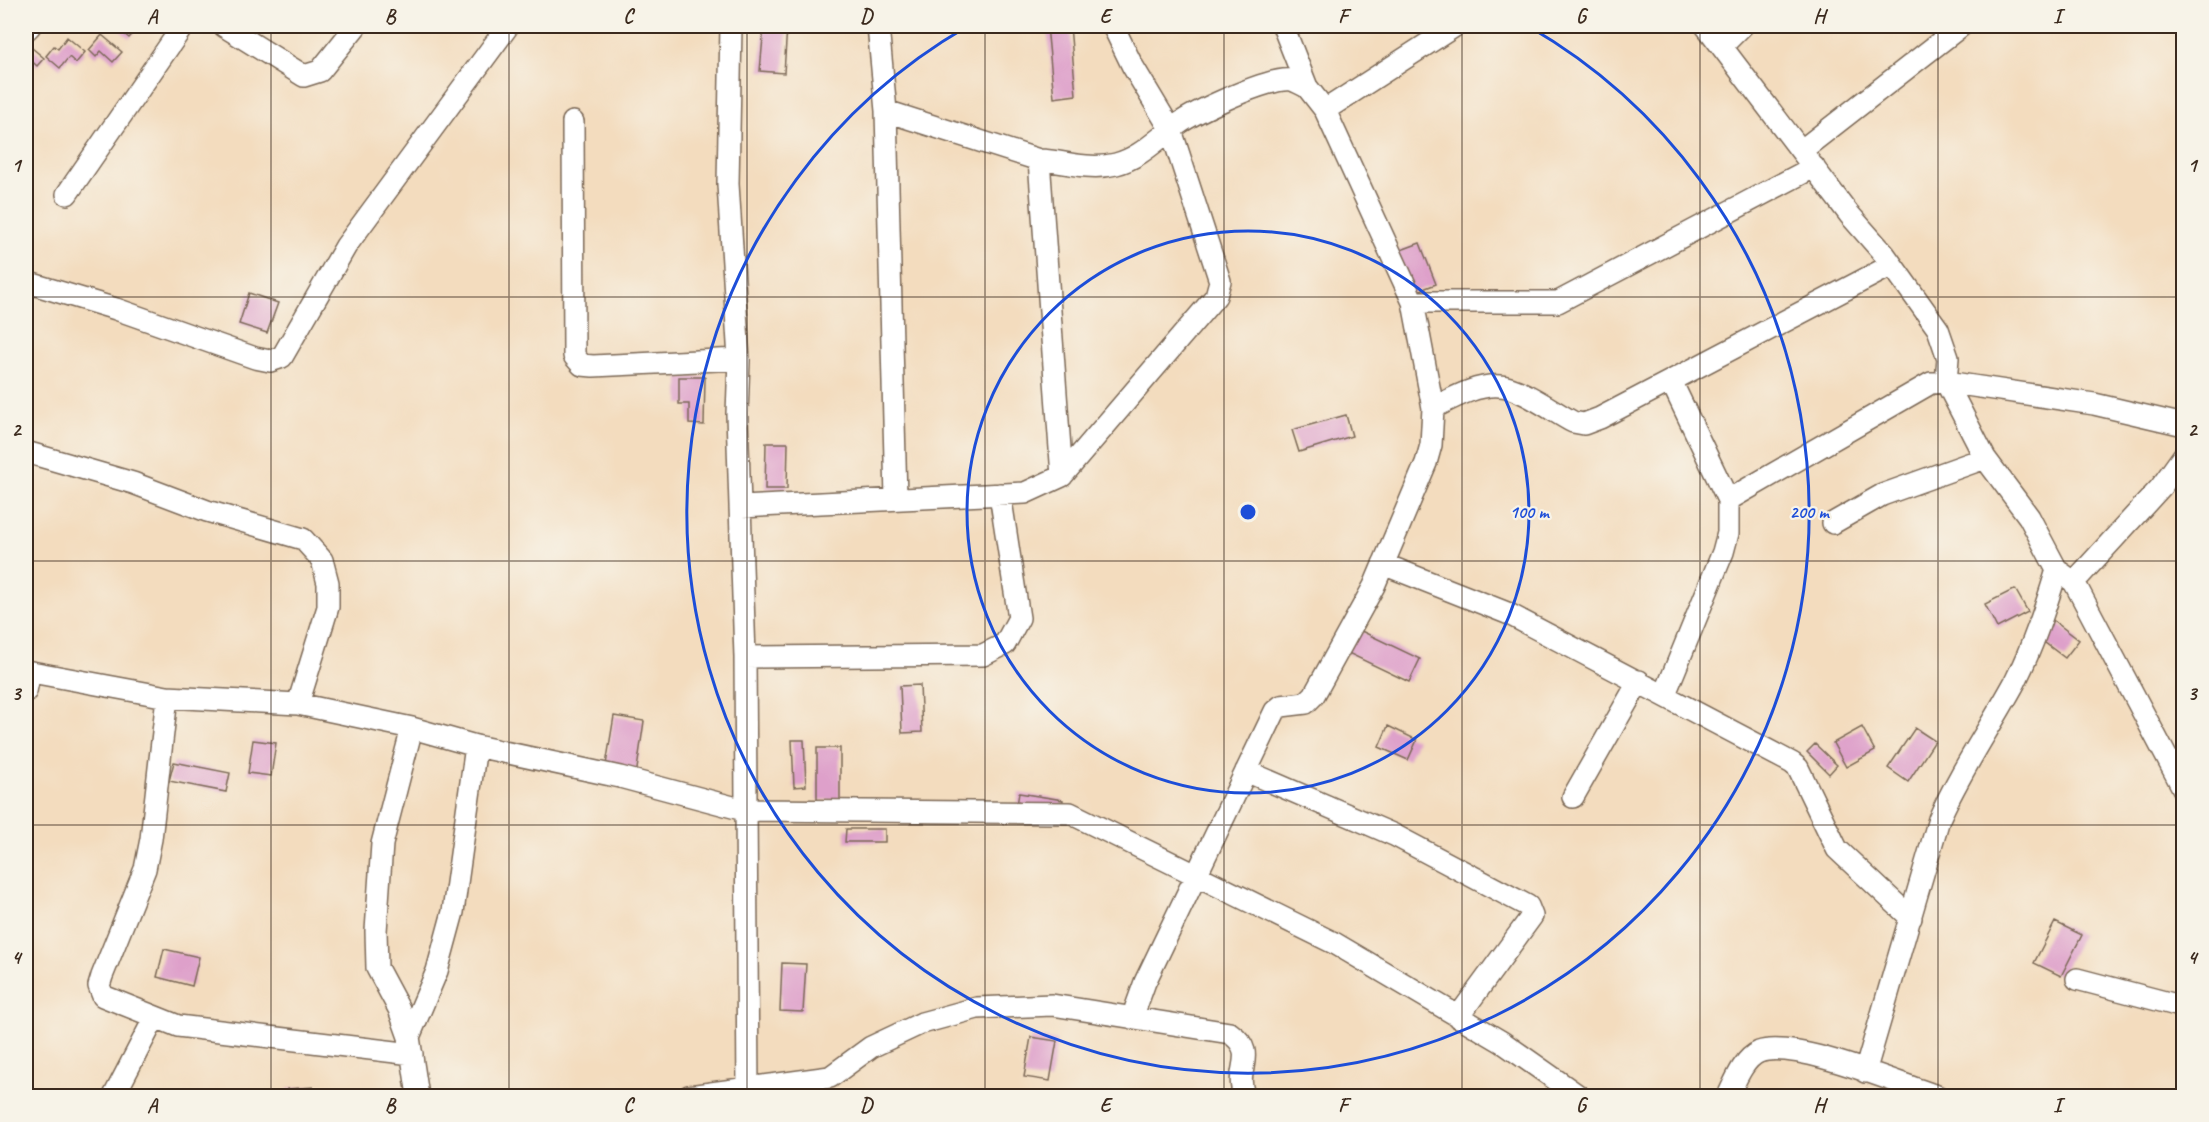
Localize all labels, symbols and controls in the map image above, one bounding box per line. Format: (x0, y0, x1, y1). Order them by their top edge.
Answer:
text: A (147, 4, 159, 29)
text: B (385, 4, 397, 29)
text: C (623, 4, 635, 29)
text: D (860, 4, 874, 29)
text: E (1100, 4, 1114, 29)
text: F (1338, 4, 1352, 29)
text: G (1576, 4, 1589, 29)
text: H (1813, 4, 1828, 29)
text: I (2053, 4, 2066, 29)
text: 1 (12, 153, 23, 178)
text: 1 (2188, 153, 2199, 178)
text: 2 (12, 417, 23, 442)
text: 2 (2188, 417, 2199, 442)
text: 100 m (1510, 501, 1550, 523)
text: 200 m (1790, 501, 1830, 523)
centre of rings (1238, 502, 1258, 522)
text: 3 (12, 681, 23, 706)
text: 3 (2188, 681, 2199, 706)
text: 4 (12, 945, 24, 970)
text: 4 (2188, 945, 2200, 970)
text: A (147, 1093, 159, 1118)
text: B (385, 1093, 397, 1118)
text: C (623, 1093, 635, 1118)
text: D (860, 1093, 874, 1118)
text: E (1100, 1093, 1114, 1118)
text: F (1338, 1093, 1352, 1118)
text: G (1576, 1093, 1589, 1118)
text: H (1813, 1093, 1828, 1118)
text: I (2053, 1093, 2066, 1118)

